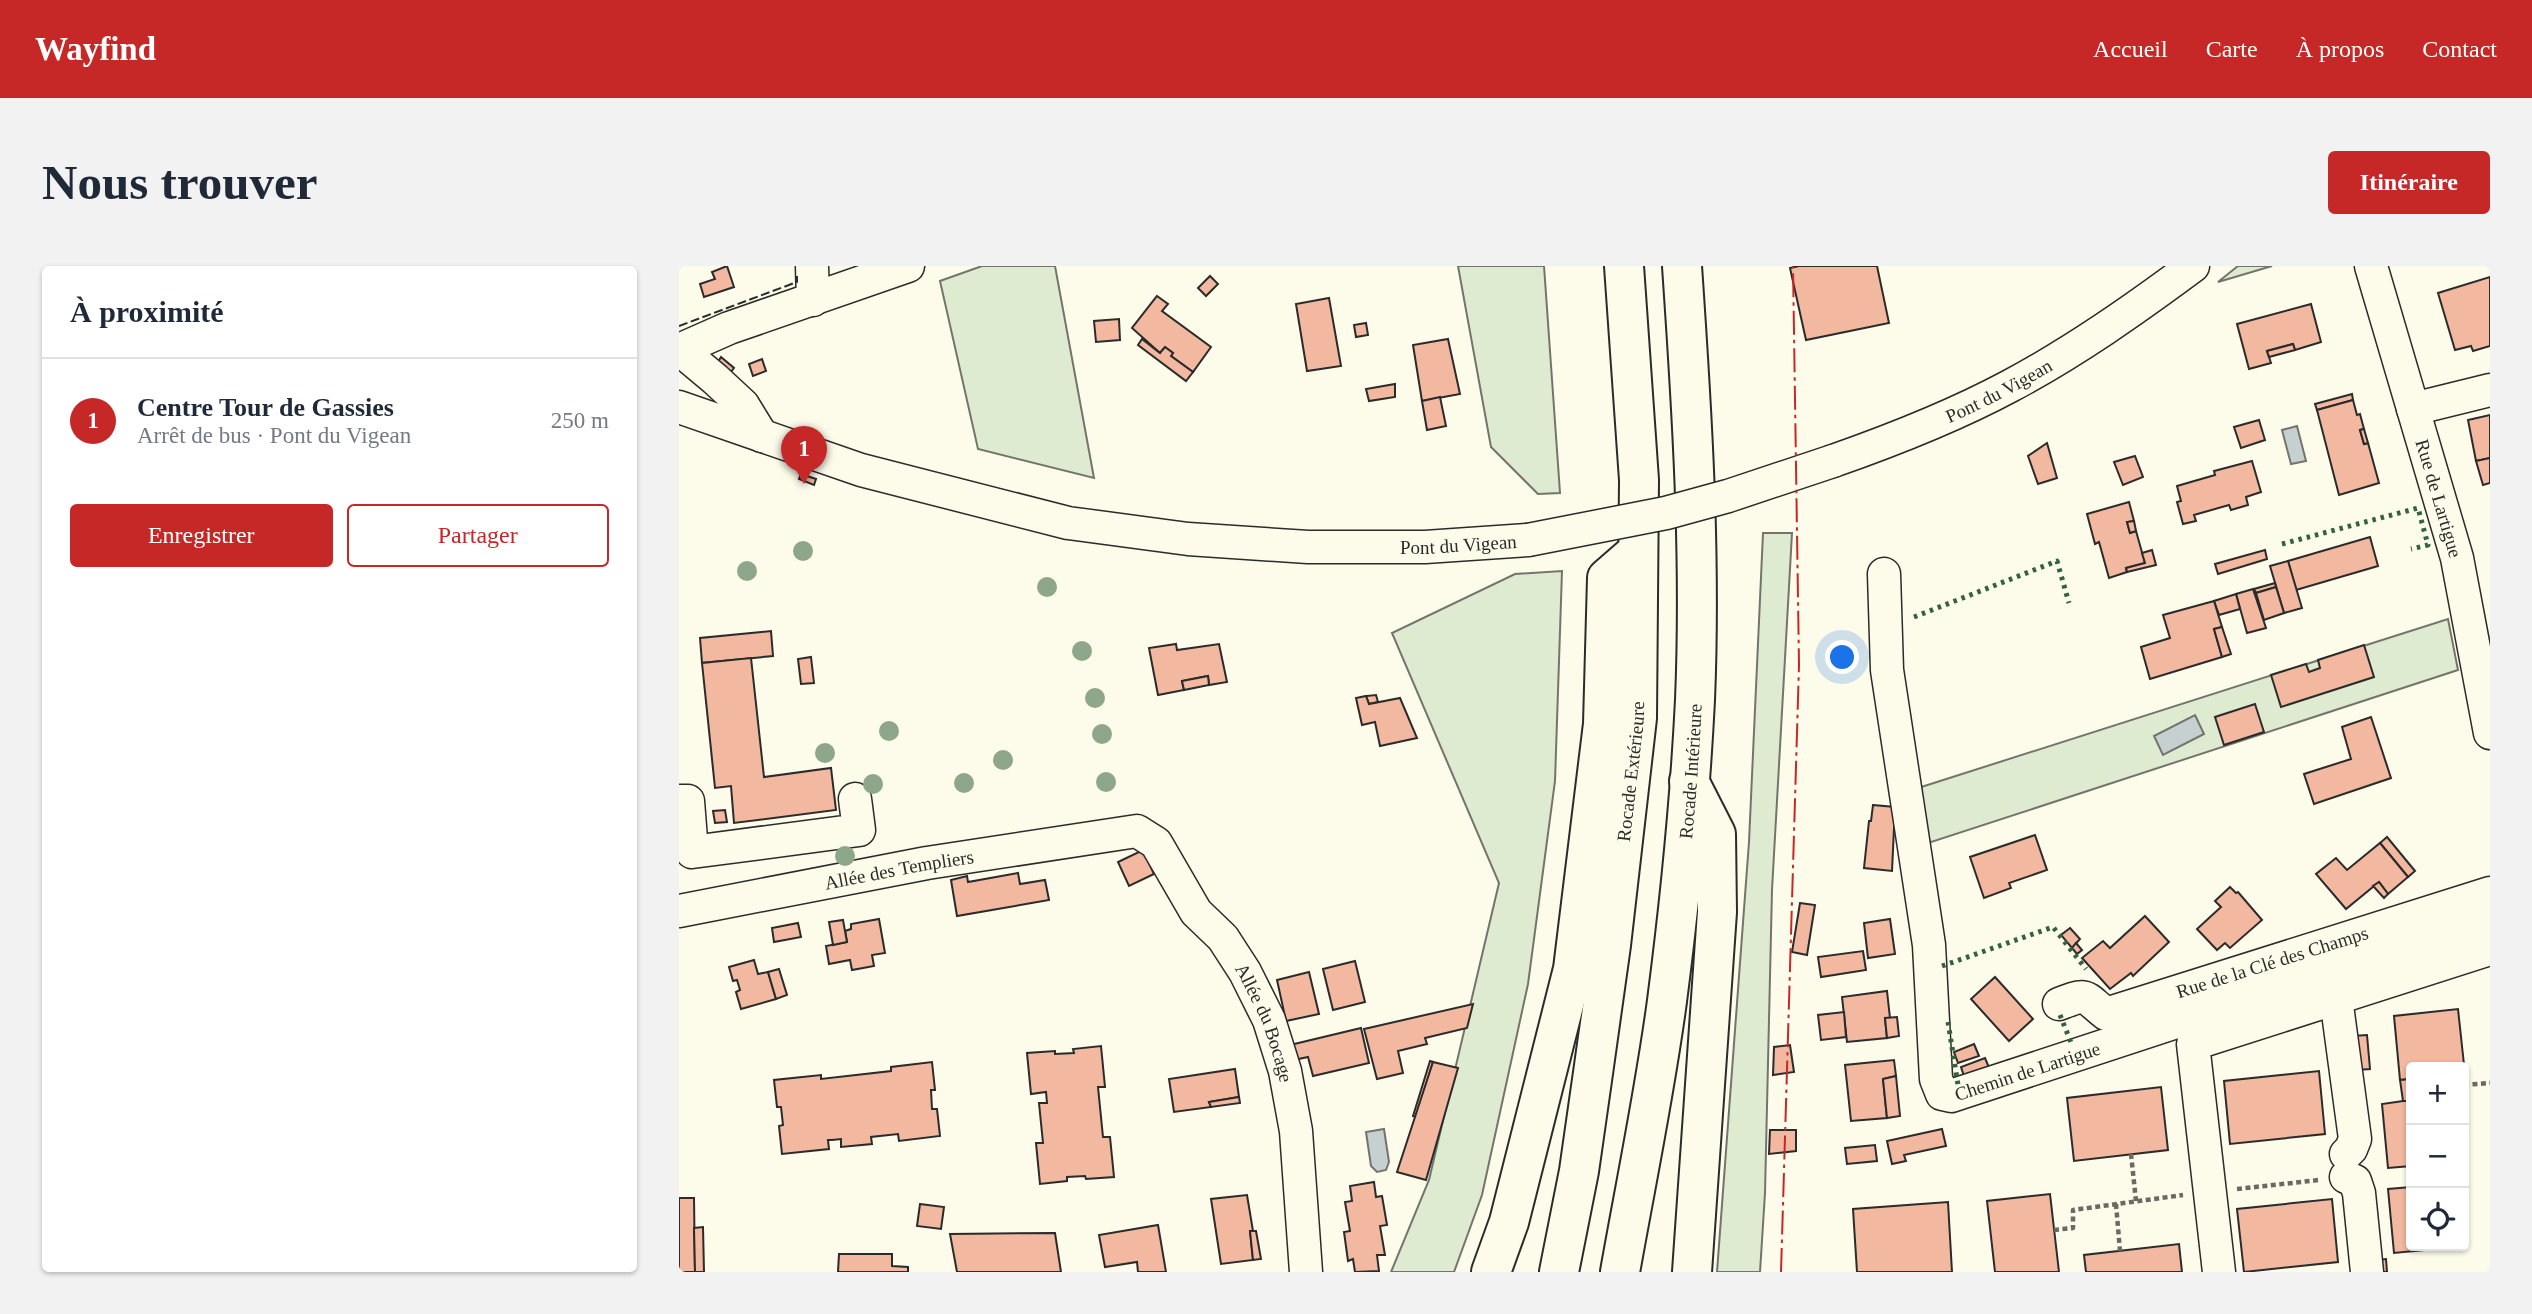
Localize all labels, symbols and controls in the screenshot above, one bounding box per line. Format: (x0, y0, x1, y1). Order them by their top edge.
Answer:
text: Wayfind (35, 31, 156, 67)
text: Accueil (2093, 36, 2168, 62)
text: Carte (2206, 36, 2258, 62)
text: À propos (2296, 36, 2384, 62)
text: Contact (2422, 36, 2497, 62)
button: Itinéraire (2328, 151, 2490, 214)
text: Nous trouver (42, 155, 317, 210)
text: À proximité (70, 295, 224, 328)
street label: Pont du Vigean (1942, 355, 2056, 427)
text: Centre Tour de Gassies (137, 393, 394, 422)
text: 1 (87, 408, 99, 433)
text: 250 m (551, 408, 609, 433)
text: Arrêt de bus · Pont du Vigean (137, 423, 411, 448)
pin: 1 (781, 426, 827, 484)
street label: Rue de Lartigue (2412, 437, 2466, 560)
button: Enregistrer (70, 504, 333, 567)
button: Partager (347, 504, 609, 567)
street label: Pont du Vigean (1400, 531, 1518, 558)
your location (1825, 640, 1859, 674)
street label: Rocade Extérieure (1613, 701, 1648, 843)
street label: Rocade Intérieure (1675, 703, 1706, 840)
street label: Allée des Templiers (823, 846, 975, 894)
street label: Rue de la Clé des Champs (2174, 922, 2371, 1002)
street label: Allée du Bocage (1231, 959, 1297, 1084)
street label: Chemin de Lartigue (1952, 1038, 2103, 1105)
map controls (2406, 1062, 2469, 1251)
button: + (2406, 1062, 2469, 1125)
button: − (2406, 1125, 2469, 1188)
button: locate (2406, 1188, 2469, 1251)

